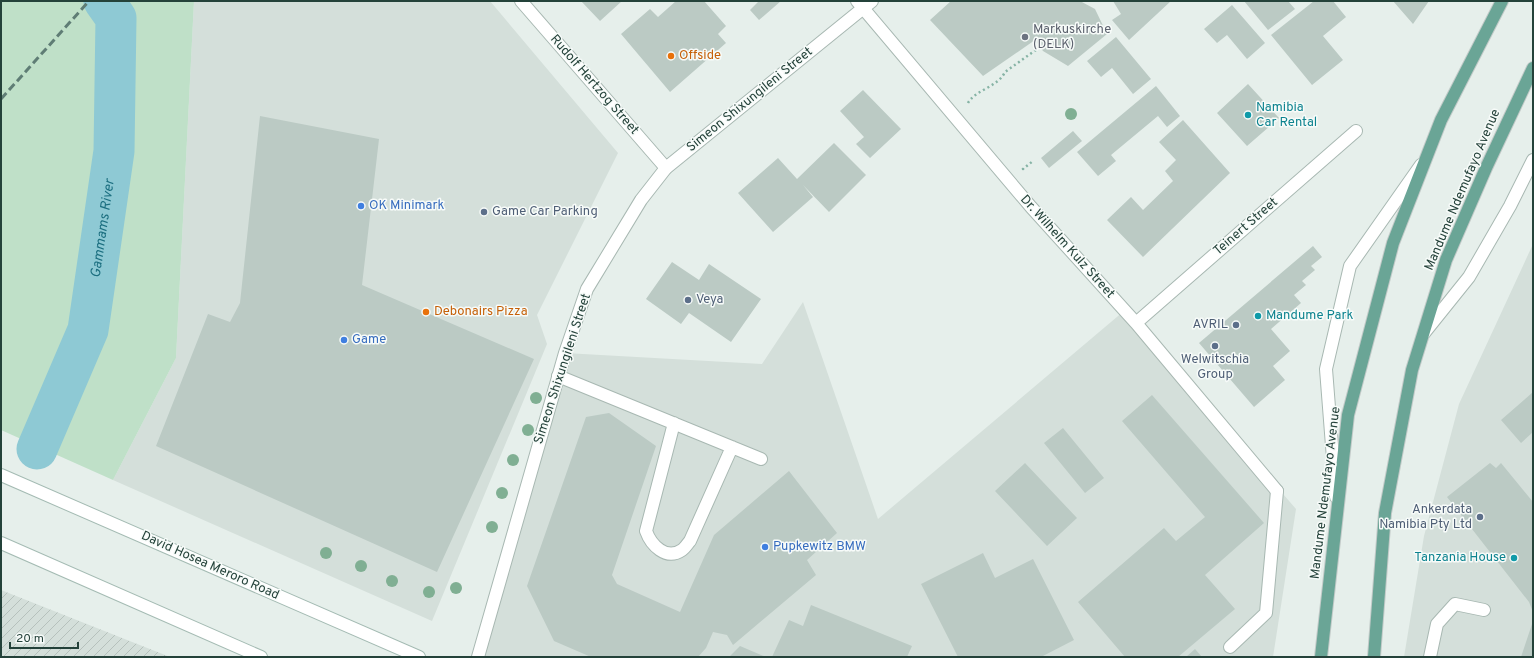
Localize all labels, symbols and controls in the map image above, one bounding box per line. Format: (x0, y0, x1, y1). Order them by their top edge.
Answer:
place label: Markuskirche (DELK) (1033, 22, 1111, 53)
street label: Rudolf Hertzog Street (546, 32, 642, 138)
marker: Markuskirche (DELK) (1020, 32, 1030, 42)
street label: Simeon Shixungileni Street (684, 44, 816, 156)
place label: Offside (679, 48, 721, 64)
marker: Offside (666, 51, 676, 61)
place label: Namibia Car Rental (1256, 100, 1317, 131)
street label: Mandume Ndemufayo Avenue (1422, 107, 1504, 273)
marker: Namibia Car Rental (1243, 110, 1253, 120)
water label: Gammams River (87, 176, 119, 279)
street label: Dr. Wilhelm Kulz Street (1016, 192, 1118, 302)
street label: Teinert Street (1210, 195, 1282, 259)
place label: OK Minimark (369, 198, 445, 214)
marker: OK Minimark (356, 201, 366, 211)
place label: Game Car Parking (492, 204, 598, 220)
marker: Game Car Parking (479, 207, 489, 217)
street label: Simeon Shixungileni Street (531, 292, 595, 446)
place label: Veya (696, 292, 723, 308)
marker: Veya (683, 295, 693, 305)
place label: Debonairs Pizza (434, 304, 528, 320)
marker: Debonairs Pizza (421, 307, 431, 317)
place label: Mandume Park (1266, 308, 1353, 324)
marker: Mandume Park (1253, 311, 1263, 321)
place label: AVRIL (1193, 317, 1228, 333)
marker: AVRIL (1231, 320, 1241, 330)
place label: Game (352, 332, 386, 348)
marker: Game (339, 335, 349, 345)
marker: Welwitschia Group (1210, 341, 1220, 351)
place label: Welwitschia Group (1181, 352, 1249, 383)
street label: Mandume Ndemufayo Avenue (1307, 406, 1345, 580)
place label: Ankerdata Namibia Pty Ltd (1379, 502, 1472, 533)
marker: Ankerdata Namibia Pty Ltd (1475, 512, 1485, 522)
street label: David Hosea Meroro Road (138, 528, 282, 604)
place label: Pupkewitz BMW (773, 539, 866, 555)
marker: Pupkewitz BMW (760, 542, 770, 552)
place label: Tanzania House (1414, 550, 1506, 566)
marker: Tanzania House (1509, 553, 1519, 563)
scale bar (10, 624, 78, 650)
text: 20 m (16, 631, 44, 647)

